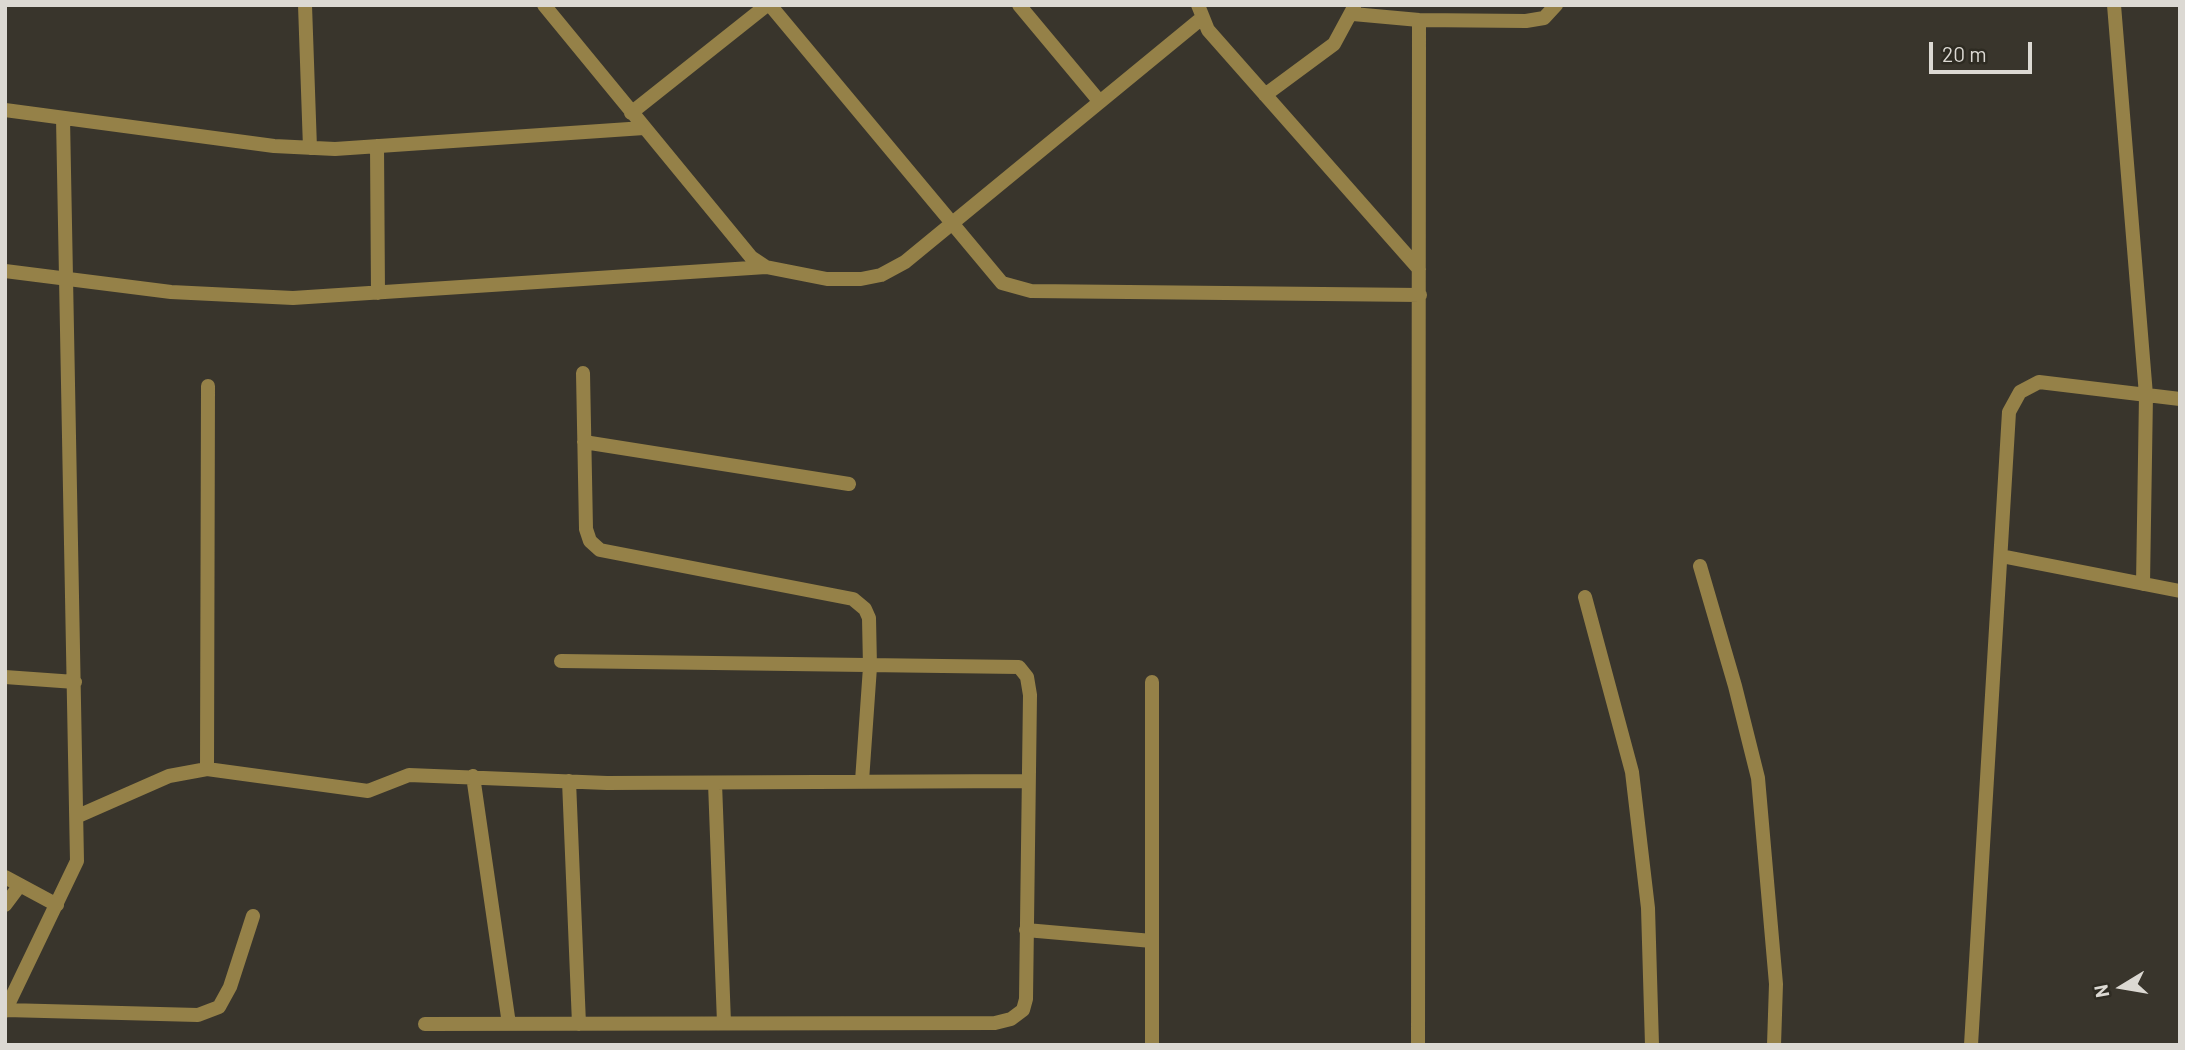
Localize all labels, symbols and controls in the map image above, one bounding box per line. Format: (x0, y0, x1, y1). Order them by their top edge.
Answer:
scale bar (1933, 28, 2036, 72)
text: 20 m (1942, 41, 1987, 66)
north arrow (2087, 952, 2157, 1022)
text: N (2088, 983, 2113, 1000)

